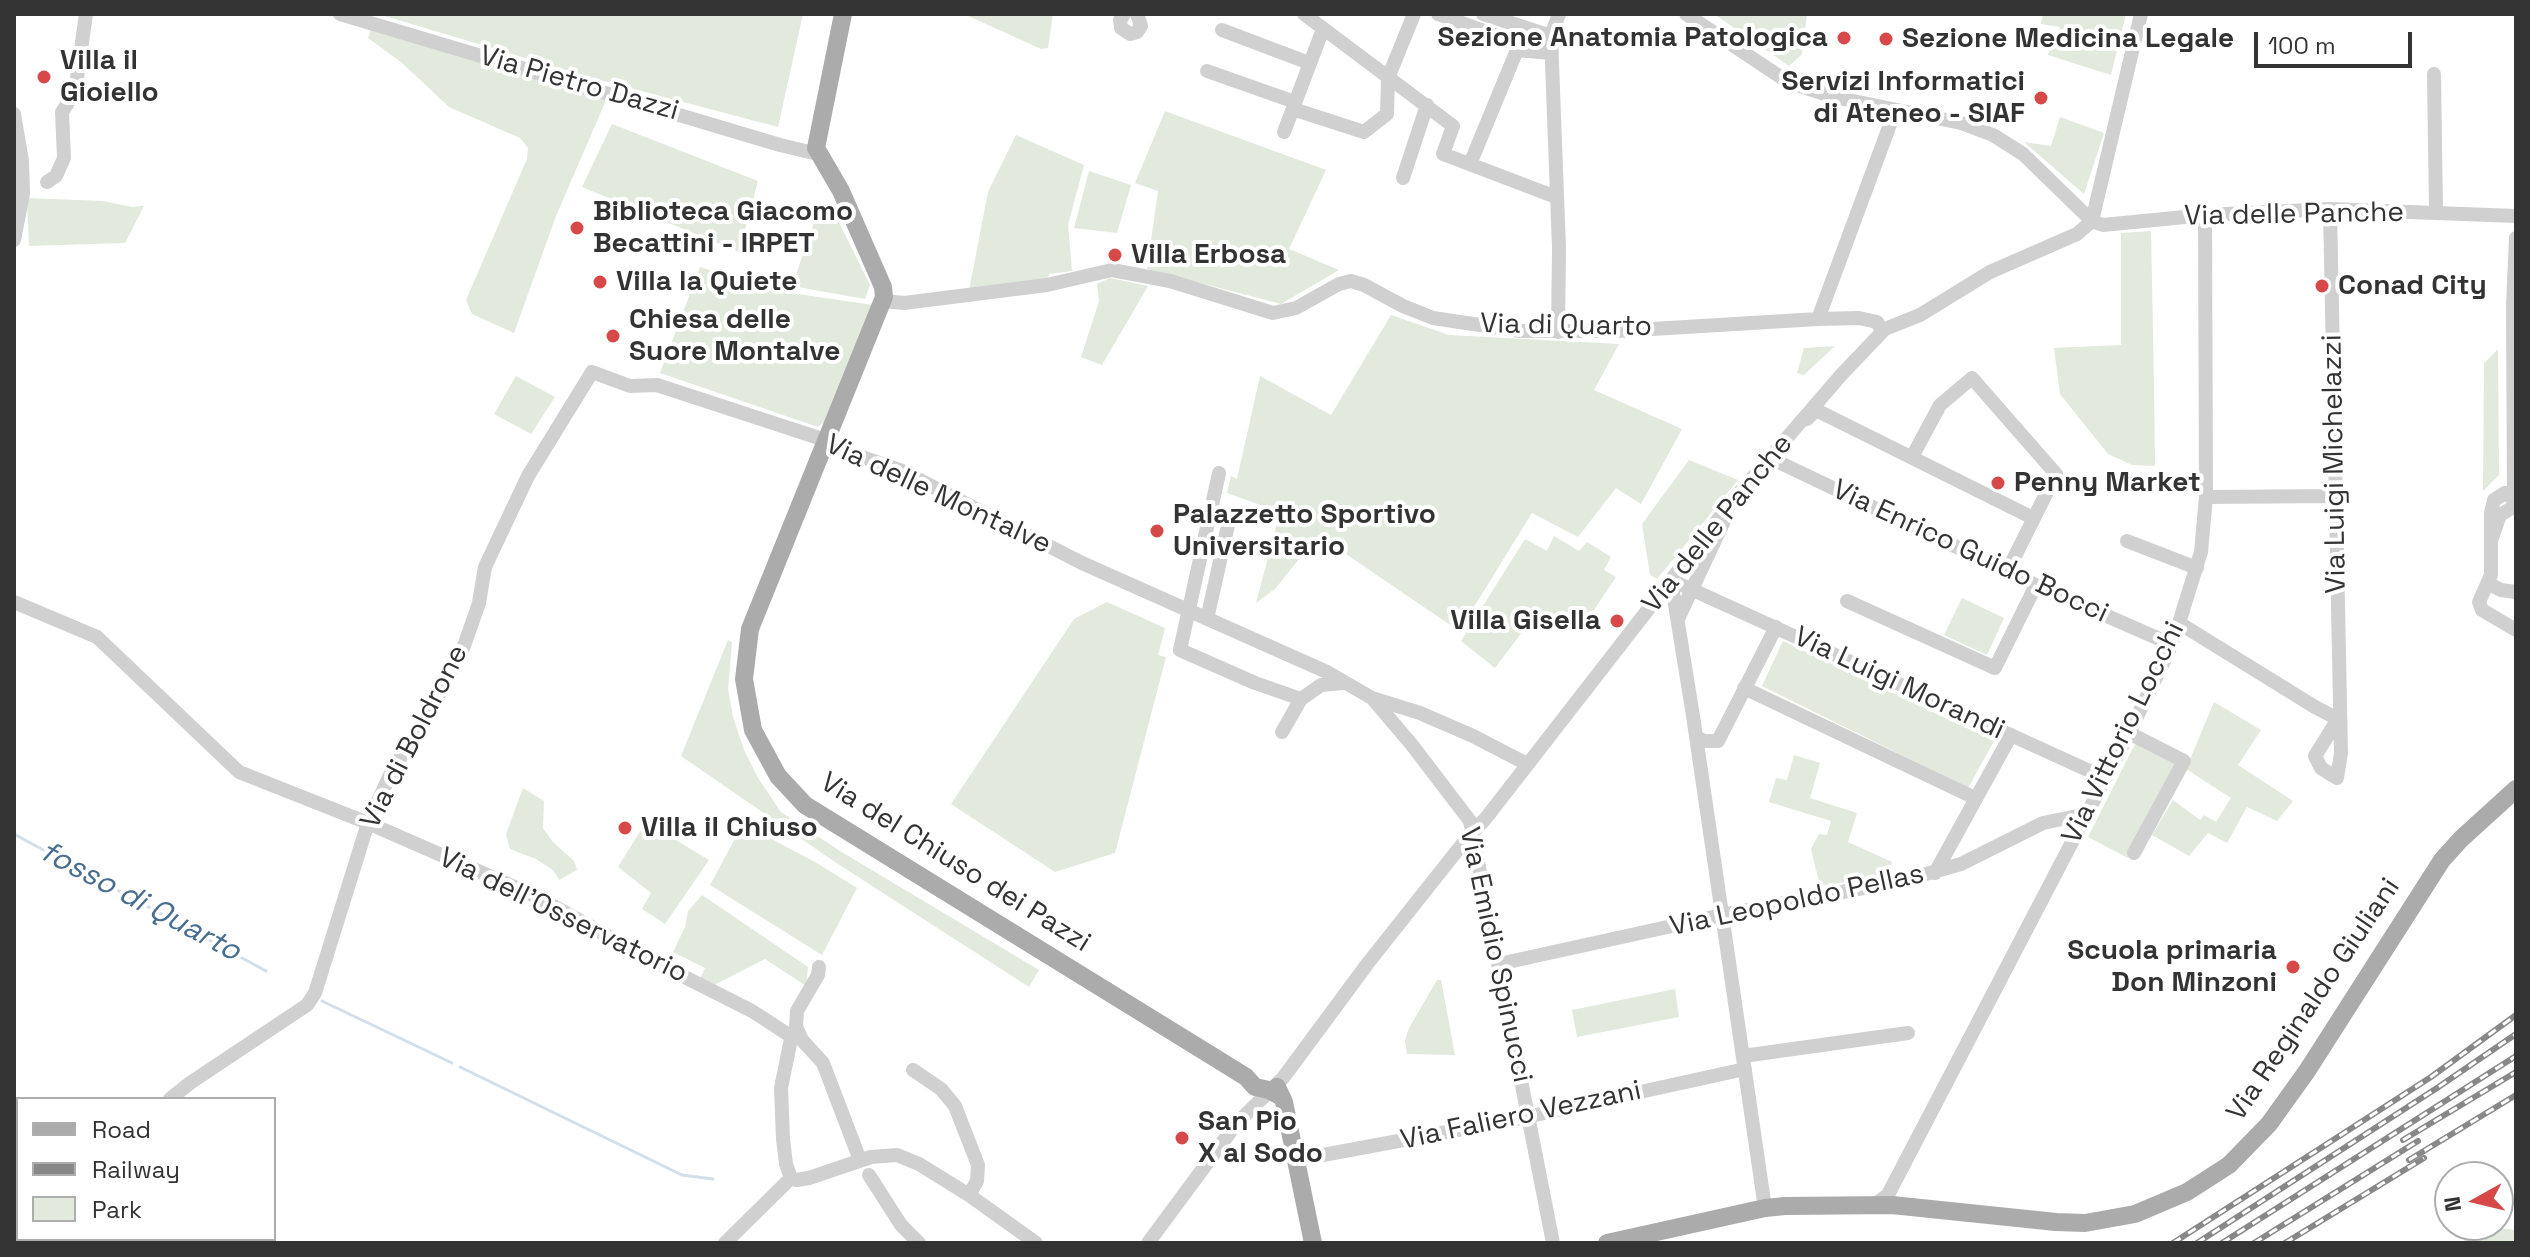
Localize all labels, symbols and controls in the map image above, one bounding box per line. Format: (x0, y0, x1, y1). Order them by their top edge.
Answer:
scale bar (2258, 16, 2416, 66)
place label: Sezione Anatomia Patologica (1438, 21, 1828, 55)
place label: Sezione Medicina Legale (1902, 22, 2234, 56)
marker: Sezione Anatomia Patologica (1835, 29, 1853, 47)
marker: Sezione Medicina Legale (1877, 30, 1895, 48)
text: 100 m (2268, 30, 2336, 61)
street label: Via Pietro Dazzi (476, 40, 682, 128)
place label: Villa il Gioiello (60, 44, 159, 110)
place label: Servizi Informatici di Ateneo - SIAF (1782, 65, 2025, 131)
marker: Villa il Gioiello (35, 68, 53, 86)
marker: Servizi Informatici di Ateneo - SIAF (2032, 89, 2050, 107)
place label: Biblioteca Giacomo Becattini - IRPET (593, 195, 853, 261)
street label: Via delle Panche (2184, 196, 2404, 234)
marker: Biblioteca Giacomo Becattini - IRPET (568, 219, 586, 237)
place label: Villa Erbosa (1131, 238, 1286, 272)
marker: Villa Erbosa (1106, 246, 1124, 264)
place label: Villa la Quiete (616, 265, 797, 299)
place label: Conad City (2338, 269, 2487, 303)
marker: Villa la Quiete (591, 273, 609, 291)
marker: Conad City (2313, 277, 2331, 295)
place label: Chiesa delle Suore Montalve (629, 303, 840, 369)
street label: Via di Quarto (1480, 308, 1652, 344)
marker: Chiesa delle Suore Montalve (604, 327, 622, 345)
street label: Via Luigi Michelazzi (2316, 334, 2354, 594)
street label: Via delle Montalve (820, 428, 1056, 562)
street label: Via delle Panche (1636, 428, 1800, 620)
place label: Penny Market (2014, 466, 2201, 500)
street label: Via Enrico Guido Bocci (1827, 473, 2113, 631)
marker: Penny Market (1989, 474, 2007, 492)
place label: Palazzetto Sportivo Universitario (1173, 498, 1436, 564)
marker: Palazzetto Sportivo Universitario (1148, 522, 1166, 540)
place label: Villa Gisella (1450, 604, 1601, 638)
marker: Villa Gisella (1608, 612, 1626, 630)
street label: Via Vittorio Locchi (2056, 617, 2192, 849)
street label: Via Luigi Morandi (1788, 621, 2010, 747)
street label: Via di Boldrone (354, 640, 476, 834)
street label: Via del Chiuso dei Pazzi (814, 766, 1096, 960)
place label: Villa il Chiuso (641, 811, 818, 845)
marker: Villa il Chiuso (616, 819, 634, 837)
street label: Via Emidio Spinucci (1452, 824, 1538, 1086)
water label: fosso di Quarto (33, 834, 247, 970)
street label: Via dell'Osservatorio (433, 841, 693, 991)
street label: Via Leopoldo Pellas (1667, 858, 1927, 944)
street label: Via Reginaldo Giuliani (2220, 872, 2408, 1128)
place label: Scuola primaria Don Minzoni (2067, 934, 2277, 1000)
marker: Scuola primaria Don Minzoni (2284, 958, 2302, 976)
street label: Via Faliero Vezzani (1398, 1074, 1644, 1158)
legend (16, 1097, 276, 1241)
place label: San Pio X al Sodo (1198, 1105, 1323, 1171)
text: Road (92, 1114, 151, 1145)
marker: San Pio X al Sodo (1173, 1129, 1191, 1147)
text: Railway (92, 1154, 180, 1185)
north arrow (2434, 1161, 2514, 1241)
text: Park (92, 1194, 142, 1225)
text: N (2437, 1195, 2467, 1213)

